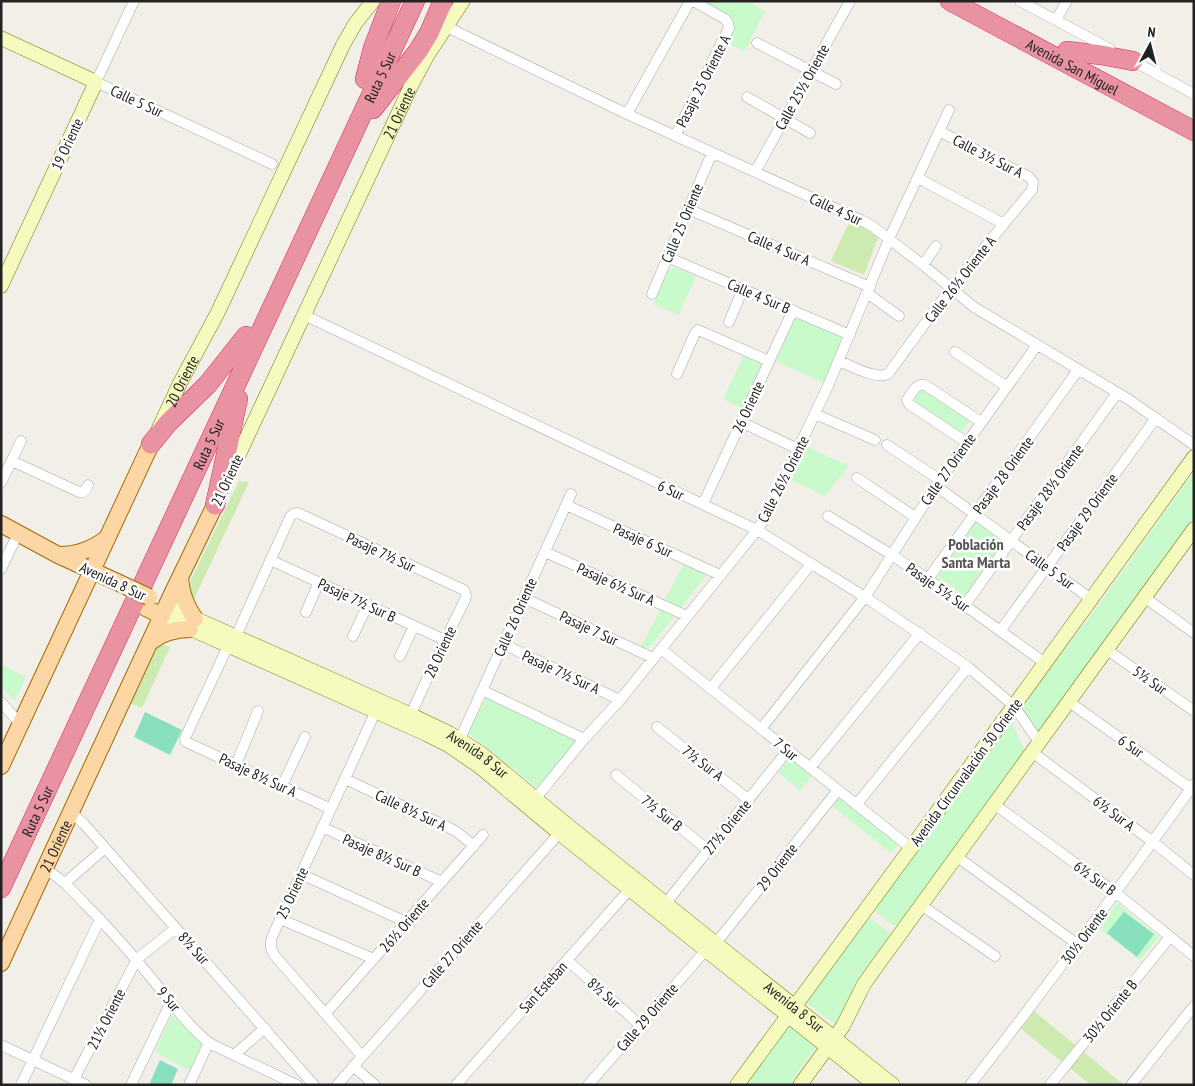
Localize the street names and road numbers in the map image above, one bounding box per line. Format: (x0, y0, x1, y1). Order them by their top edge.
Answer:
street label: Pasaje 25 Oriente A (672, 31, 735, 130)
street label: Avenida San Miguel (1023, 34, 1123, 99)
street label: Calle 25½ Oriente (771, 41, 833, 133)
street label: Ruta 5 Sur (359, 48, 400, 106)
street label: Calle 5 Sur (108, 81, 167, 122)
street label: 21 Oriente (378, 83, 419, 142)
street label: 19 Oriente (47, 115, 87, 173)
street label: Calle 3½ Sur A (950, 130, 1027, 182)
street label: Calle 25 Oriente (657, 180, 707, 266)
street label: Calle 4 Sur (807, 189, 866, 230)
street label: Calle 4 Sur A (745, 226, 814, 270)
street label: Calle 26½ Oriente A (920, 231, 1000, 326)
street label: Calle 4 Sur B (725, 274, 793, 318)
street label: 20 Oriente (161, 352, 203, 410)
street label: 26 Oriente (728, 378, 768, 436)
street label: Ruta 5 Sur (188, 415, 229, 473)
street label: Calle 27 Oriente (916, 429, 980, 509)
street label: Calle 26½ Oriente (753, 432, 813, 526)
street label: Pasaje 28 Oriente (968, 432, 1038, 518)
street label: Pasaje 28½ Oriente (1012, 440, 1088, 534)
street label: 21 Oriente (207, 451, 247, 509)
street label: Pasaje 29 Oriente (1052, 469, 1122, 555)
street label: 6 Sur (655, 476, 688, 505)
street label: Pasaje 6 Sur (610, 519, 676, 562)
street label: Pasaje 7½ Sur (344, 528, 419, 577)
street label: Calle 5 Sur (1022, 545, 1079, 594)
street label: Avenida 8 Sur (77, 557, 150, 605)
street label: Pasaje 6½ Sur A (574, 558, 659, 610)
street label: Pasaje 5½ Sur (902, 558, 974, 616)
street label: Pasaje 7½ Sur B (315, 574, 399, 626)
street label: Calle 26 Oriente (489, 575, 541, 659)
street label: Pasaje 7 Sur (557, 606, 622, 650)
street label: 28 Oriente (420, 623, 460, 681)
street label: Pasaje 7½ Sur A (519, 646, 604, 699)
street label: 5½ Sur (1129, 661, 1172, 699)
street label: Avenida Circunvalación 30 Oriente (906, 694, 1026, 850)
street label: Avenida 8 Sur (444, 725, 514, 782)
street label: 6 Sur (1114, 730, 1148, 762)
street label: 7 Sur (770, 733, 803, 765)
street label: 7½ Sur A (678, 741, 728, 786)
street label: Pasaje 8½ Sur A (216, 749, 301, 802)
street label: Ruta 5 Sur (17, 782, 57, 839)
street label: Calle 8½ Sur A (372, 785, 450, 835)
street label: 7½ Sur B (637, 791, 687, 835)
street label: 6½ Sur A (1089, 791, 1139, 835)
street label: 27½ Oriente (699, 795, 755, 859)
street label: 21 Oriente (35, 817, 75, 875)
street label: Pasaje 8½ Sur B (340, 829, 424, 881)
street label: 29 Oriente (753, 839, 801, 895)
street label: 6½ Sur B (1070, 856, 1120, 900)
street label: 25 Oriente (272, 864, 312, 922)
street label: 26½ Oriente (375, 894, 433, 956)
street label: 30½ Oriente (1057, 904, 1111, 968)
street label: Calle 27 Oriente (417, 916, 487, 992)
street label: 8½ Sur (174, 928, 214, 969)
street label: San Esteban (515, 957, 571, 1017)
street label: 8½ Sur (584, 974, 625, 1013)
street label: 30½ Oriente B (1079, 975, 1141, 1047)
street label: Avenida 8 Sur (761, 977, 829, 1037)
street label: Calle 29 Oriente (612, 979, 682, 1055)
street label: 9 Sur (153, 983, 186, 1016)
street label: 21½ Oriente (83, 985, 129, 1053)

